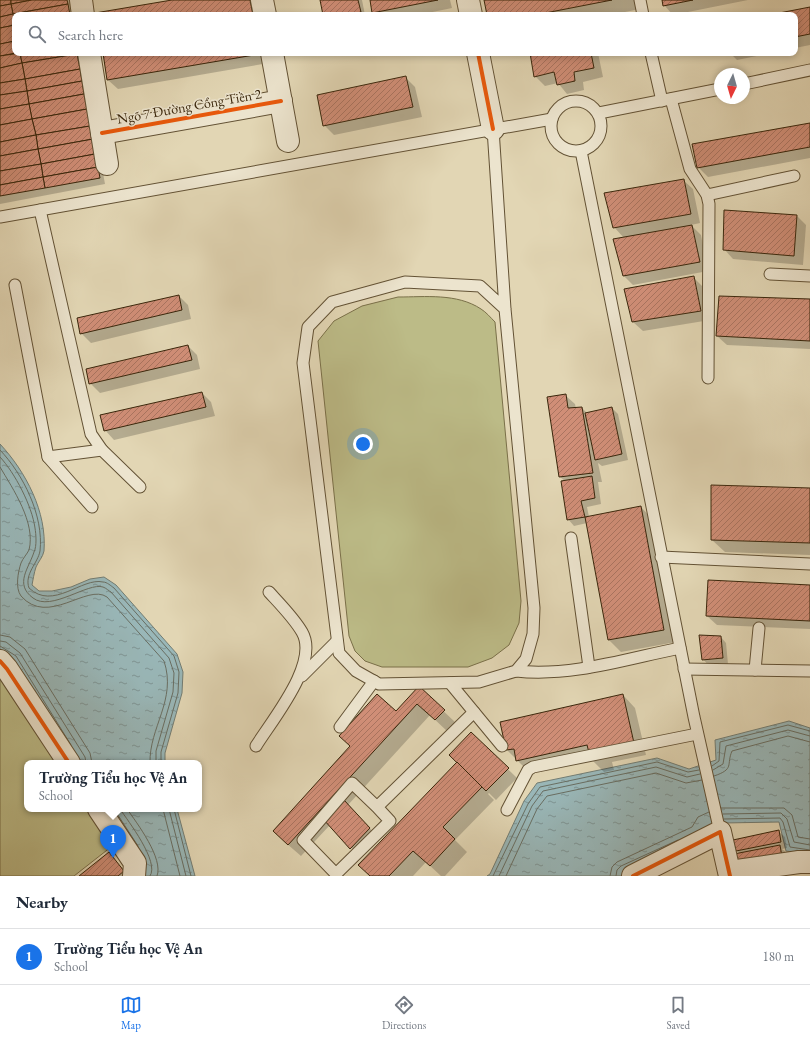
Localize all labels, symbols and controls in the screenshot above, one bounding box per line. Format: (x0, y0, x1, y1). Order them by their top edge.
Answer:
search box (12, 12, 798, 56)
icon: search (26, 23, 48, 45)
text: Search here (58, 25, 123, 44)
north arrow (714, 68, 750, 104)
street label: Ngõ 7 Đường Cổng Tiền 2 (115, 84, 263, 128)
your location (353, 434, 373, 454)
popup (24, 760, 202, 812)
text: Trường Tiểu học Vệ An (39, 768, 187, 787)
text: School (39, 787, 73, 804)
pin: 1 (100, 825, 126, 858)
text: Nearby (16, 891, 68, 913)
text: Trường Tiểu học Vệ An (54, 939, 203, 958)
text: 1 (26, 948, 32, 965)
text: 180 m (763, 948, 794, 965)
text: School (54, 958, 88, 975)
tab: Map (120, 994, 142, 1032)
tab: Directions (382, 994, 426, 1032)
tab: Saved (666, 994, 690, 1032)

